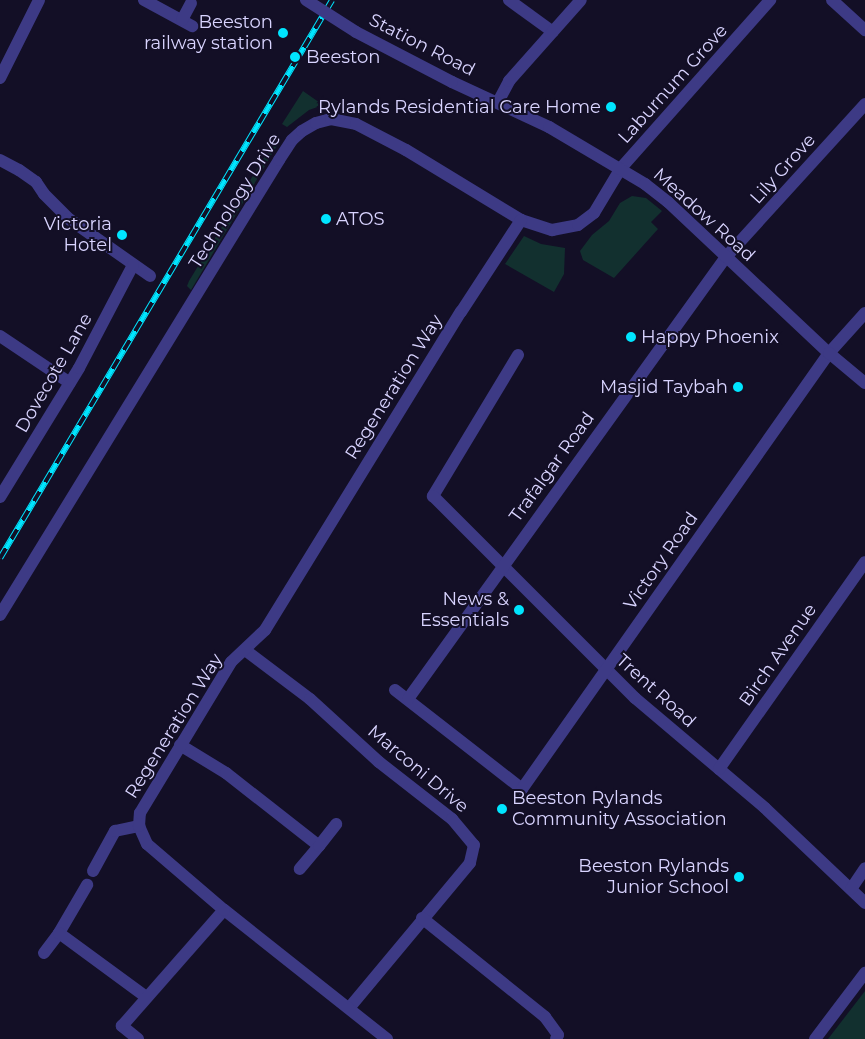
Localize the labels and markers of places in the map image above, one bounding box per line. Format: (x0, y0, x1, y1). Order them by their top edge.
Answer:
place label: Beeston railway station (144, 12, 273, 54)
marker: Beeston railway station (277, 27, 289, 39)
place label: Beeston (306, 46, 381, 68)
marker: Beeston (288, 50, 302, 64)
place label: Rylands Residential Care Home (318, 96, 601, 118)
marker: Rylands Residential Care Home (605, 101, 617, 113)
place label: ATOS (336, 208, 385, 230)
marker: ATOS (320, 213, 332, 225)
place label: Victoria Hotel (44, 214, 112, 256)
marker: Victoria Hotel (116, 229, 128, 241)
place label: Happy Phoenix (641, 326, 779, 348)
marker: Happy Phoenix (625, 331, 637, 343)
place label: Masjid Taybah (600, 376, 728, 398)
marker: Masjid Taybah (732, 381, 744, 393)
place label: News & Essentials (420, 589, 509, 632)
marker: News & Essentials (513, 604, 525, 616)
place label: Beeston Rylands Community Association (512, 788, 727, 831)
marker: Beeston Rylands Community Association (496, 803, 508, 815)
place label: Beeston Rylands Junior School (578, 856, 729, 899)
marker: Beeston Rylands Junior School (733, 871, 745, 883)

